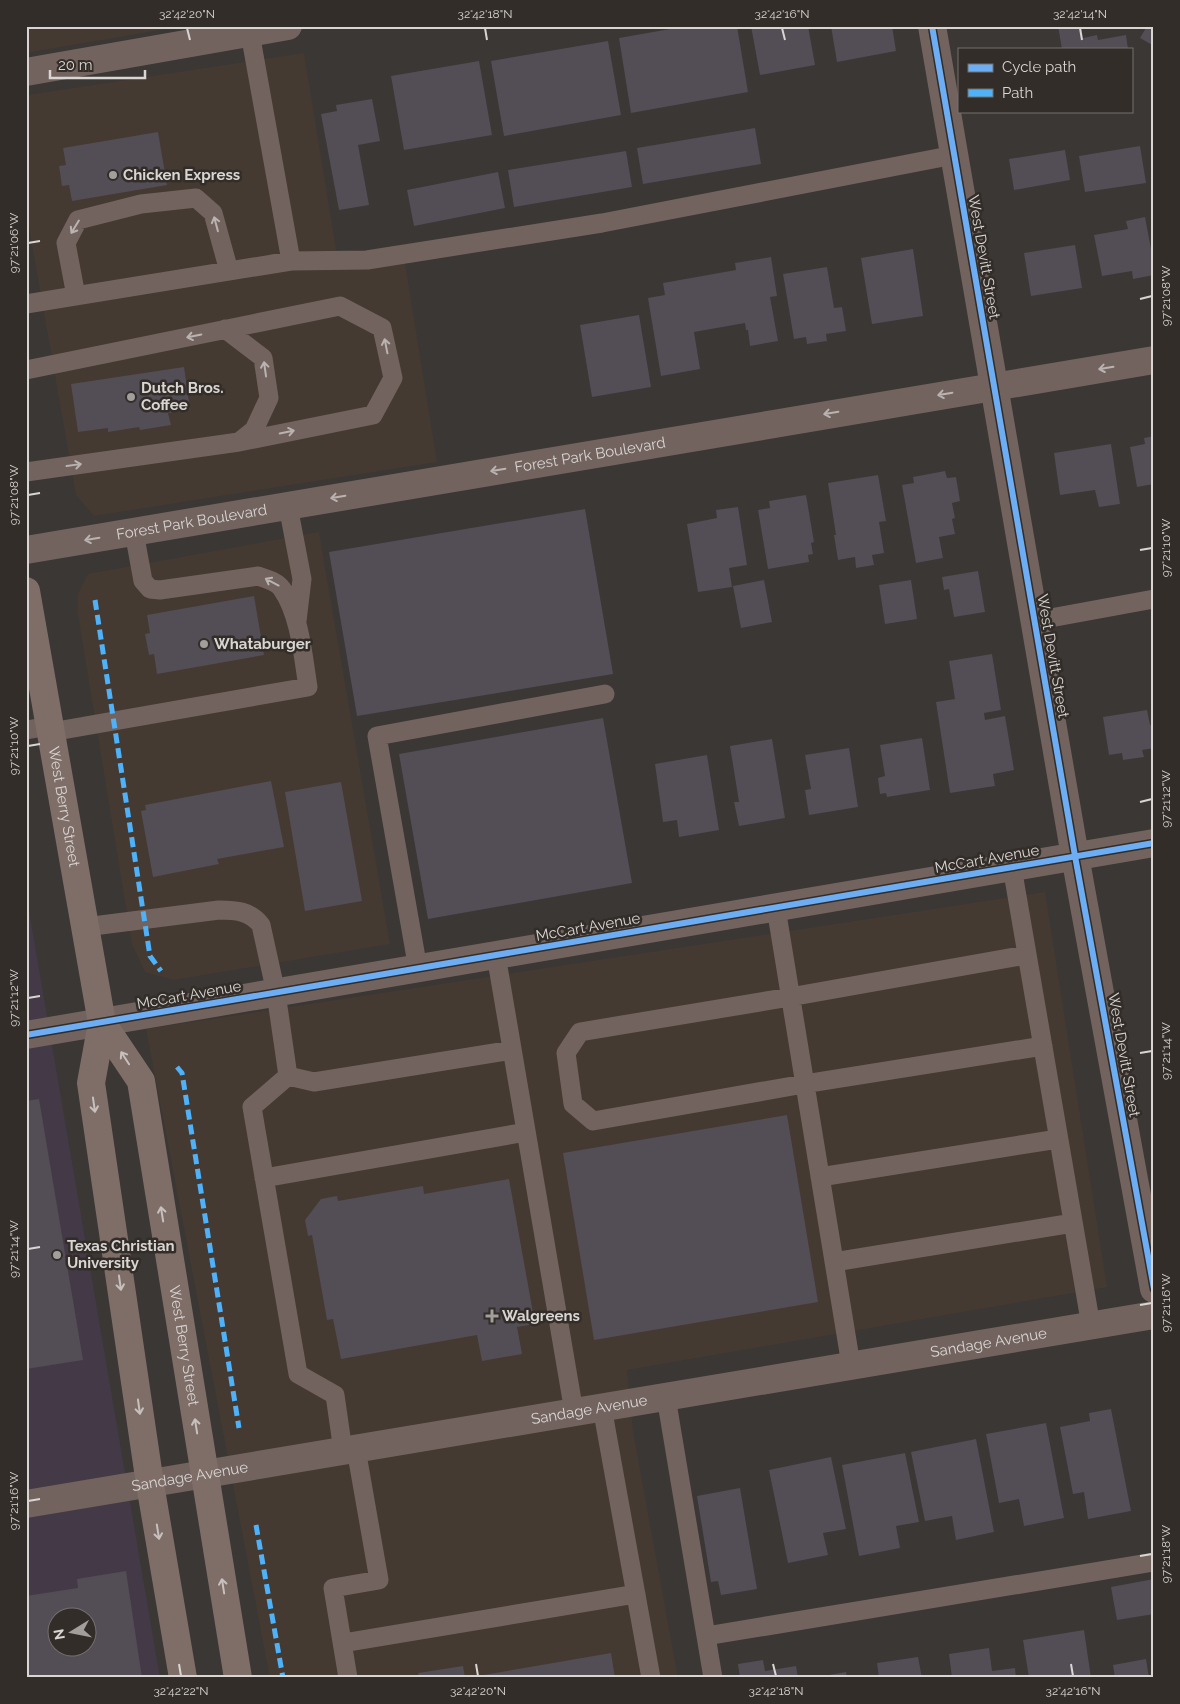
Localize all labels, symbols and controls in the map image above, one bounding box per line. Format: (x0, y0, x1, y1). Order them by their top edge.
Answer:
text: 32°42'20"N (159, 7, 215, 21)
text: 32°42'18"N (458, 7, 512, 21)
text: 32°42'16"N (755, 7, 809, 21)
text: 32°42'14"N (1053, 7, 1107, 21)
scale bar (50, 48, 145, 80)
legend (958, 48, 1132, 112)
text: 20 m (58, 56, 93, 74)
text: Cycle path (1002, 58, 1076, 76)
text: Path (1002, 84, 1033, 102)
place label: Chicken Express (123, 166, 240, 184)
marker: Chicken Express (107, 169, 119, 181)
street label: West Devitt Street (964, 194, 1004, 320)
text: 97°21'06"W (7, 212, 21, 273)
one-way arrow (211, 217, 221, 233)
one-way arrow (69, 219, 79, 233)
text: 97°21'08"W (1159, 265, 1173, 326)
one-way arrow (187, 332, 203, 341)
one-way arrow (381, 338, 390, 354)
one-way arrow (259, 361, 269, 377)
one-way arrow (1098, 363, 1114, 373)
place label: Dutch Bros. Coffee (141, 379, 224, 414)
one-way arrow (938, 390, 954, 400)
marker: Dutch Bros. Coffee (125, 391, 137, 403)
one-way arrow (823, 409, 839, 419)
one-way arrow (279, 427, 295, 436)
street label: Forest Park Boulevard (513, 433, 667, 477)
one-way arrow (66, 459, 82, 469)
text: 97°21'08"W (7, 464, 21, 525)
one-way arrow (491, 465, 507, 475)
one-way arrow (331, 493, 347, 503)
street label: Forest Park Boulevard (115, 501, 268, 544)
text: 97°21'10"W (1159, 518, 1173, 577)
one-way arrow (84, 535, 100, 545)
one-way arrow (264, 577, 279, 587)
street label: West Devitt Street (1033, 593, 1073, 719)
place label: Whataburger (214, 635, 311, 653)
marker: Whataburger (198, 638, 210, 650)
text: 97°21'10"W (7, 716, 21, 775)
street label: West Berry Street (44, 745, 83, 868)
text: 97°21'12"W (1159, 770, 1173, 828)
street label: McCart Avenue (933, 841, 1041, 877)
street label: McCart Avenue (534, 909, 642, 945)
text: 97°21'12"W (7, 969, 21, 1027)
street label: McCart Avenue (135, 977, 243, 1013)
street label: West Devitt Street (1104, 992, 1144, 1118)
text: 97°21'14"W (1159, 1022, 1173, 1080)
one-way arrow (120, 1051, 130, 1065)
one-way arrow (89, 1097, 99, 1113)
one-way arrow (157, 1207, 167, 1223)
text: 97°21'14"W (7, 1220, 21, 1278)
place label: Texas Christian University (67, 1237, 175, 1272)
marker: Texas Christian University (51, 1249, 63, 1261)
text: 97°21'16"W (1159, 1273, 1173, 1332)
one-way arrow (116, 1275, 126, 1291)
street label: West Berry Street (165, 1284, 203, 1407)
place label: Walgreens (502, 1307, 580, 1325)
marker: Walgreens (486, 1310, 498, 1322)
street label: Sandage Avenue (929, 1324, 1048, 1361)
street label: Sandage Avenue (530, 1391, 649, 1428)
one-way arrow (134, 1398, 144, 1414)
one-way arrow (191, 1419, 201, 1435)
street label: Sandage Avenue (130, 1458, 249, 1495)
text: 97°21'16"W (7, 1471, 21, 1530)
one-way arrow (153, 1523, 163, 1539)
text: 97°21'18"W (1159, 1524, 1173, 1583)
one-way arrow (217, 1578, 227, 1594)
north arrow (48, 1606, 98, 1656)
text: N (50, 1628, 68, 1641)
text: 32°42'22"N (153, 1684, 209, 1698)
text: 32°42'20"N (450, 1684, 506, 1698)
text: 32°42'18"N (749, 1684, 803, 1698)
text: 32°42'16"N (1046, 1684, 1100, 1698)

